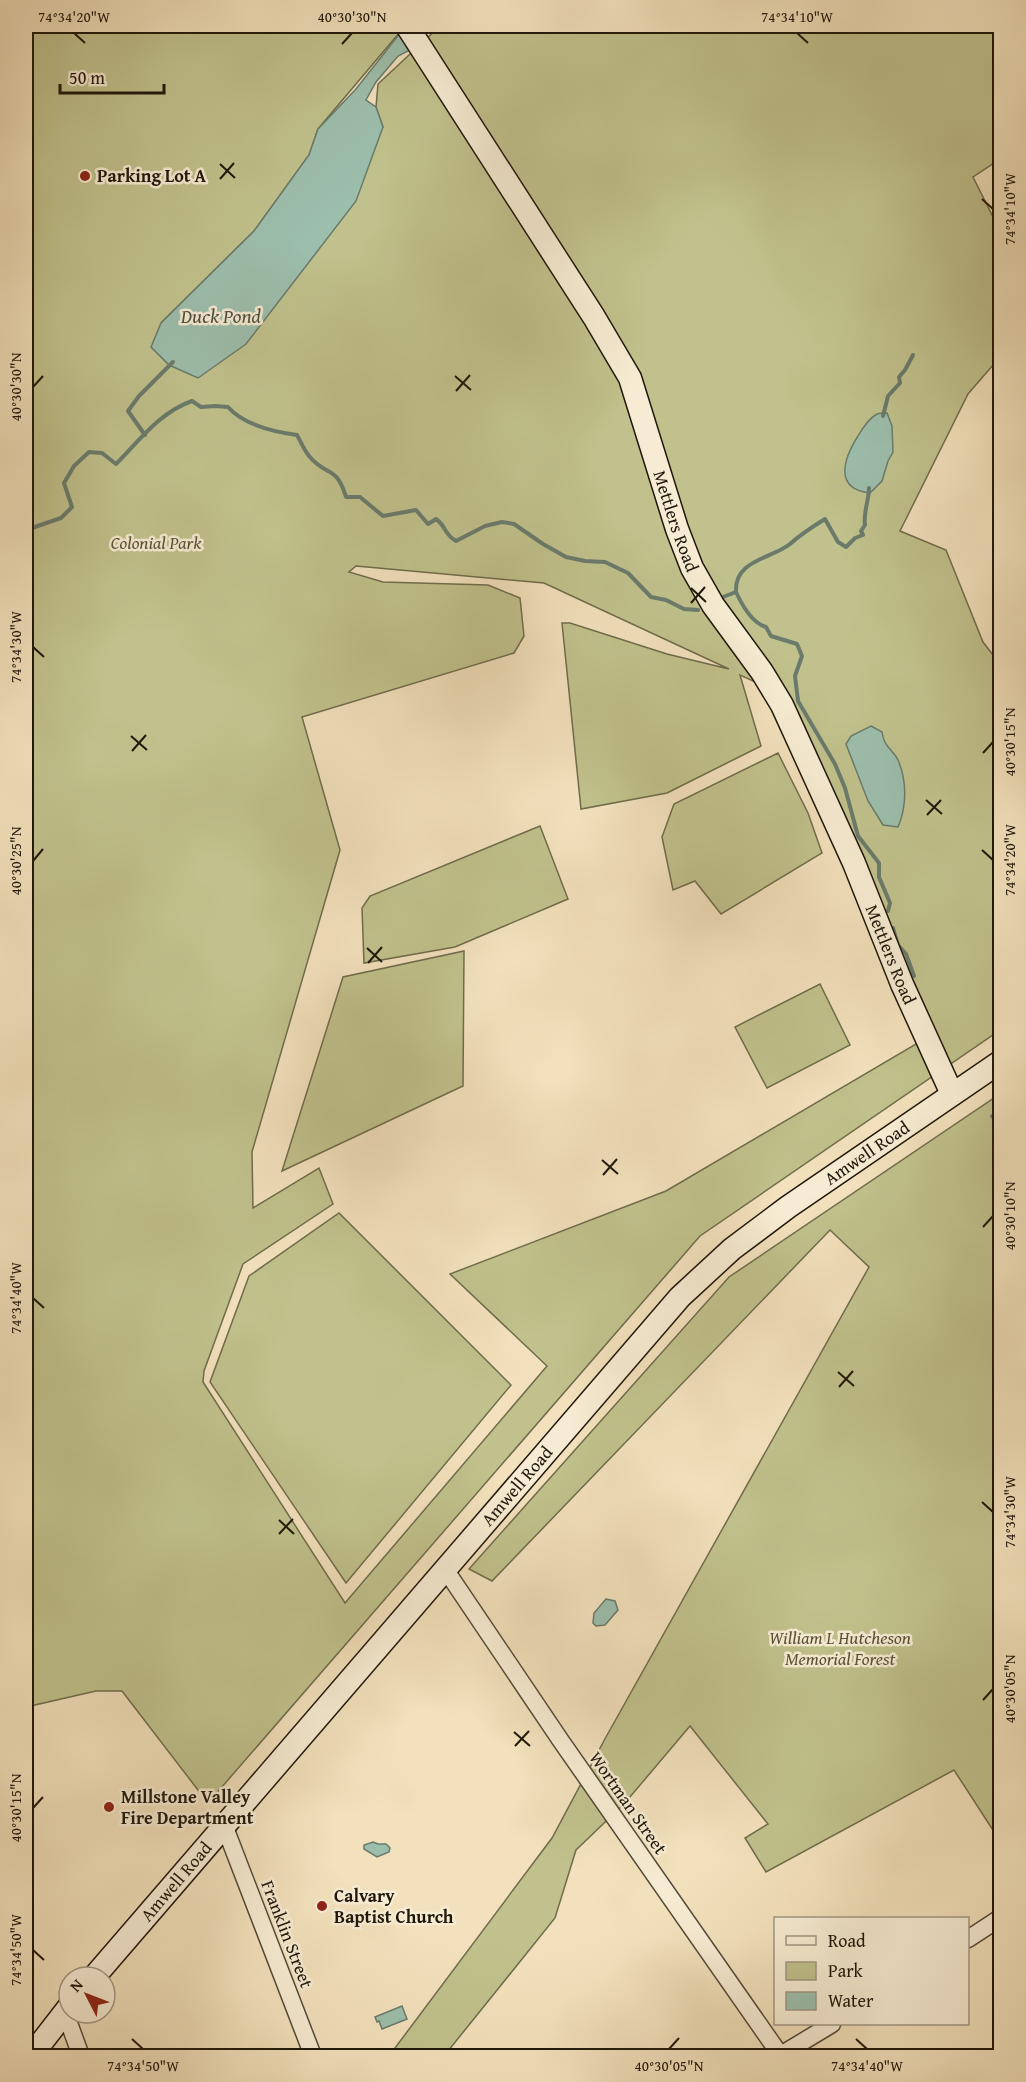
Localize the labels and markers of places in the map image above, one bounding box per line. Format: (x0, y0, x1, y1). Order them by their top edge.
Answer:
place label: Parking Lot A (97, 162, 207, 189)
marker: Parking Lot A (78, 169, 92, 183)
place label: Millstone Valley Fire Department (121, 1783, 254, 1831)
marker: Millstone Valley Fire Department (102, 1800, 116, 1814)
place label: Calvary Baptist Church (334, 1882, 454, 1930)
marker: Calvary Baptist Church (315, 1899, 329, 1913)

